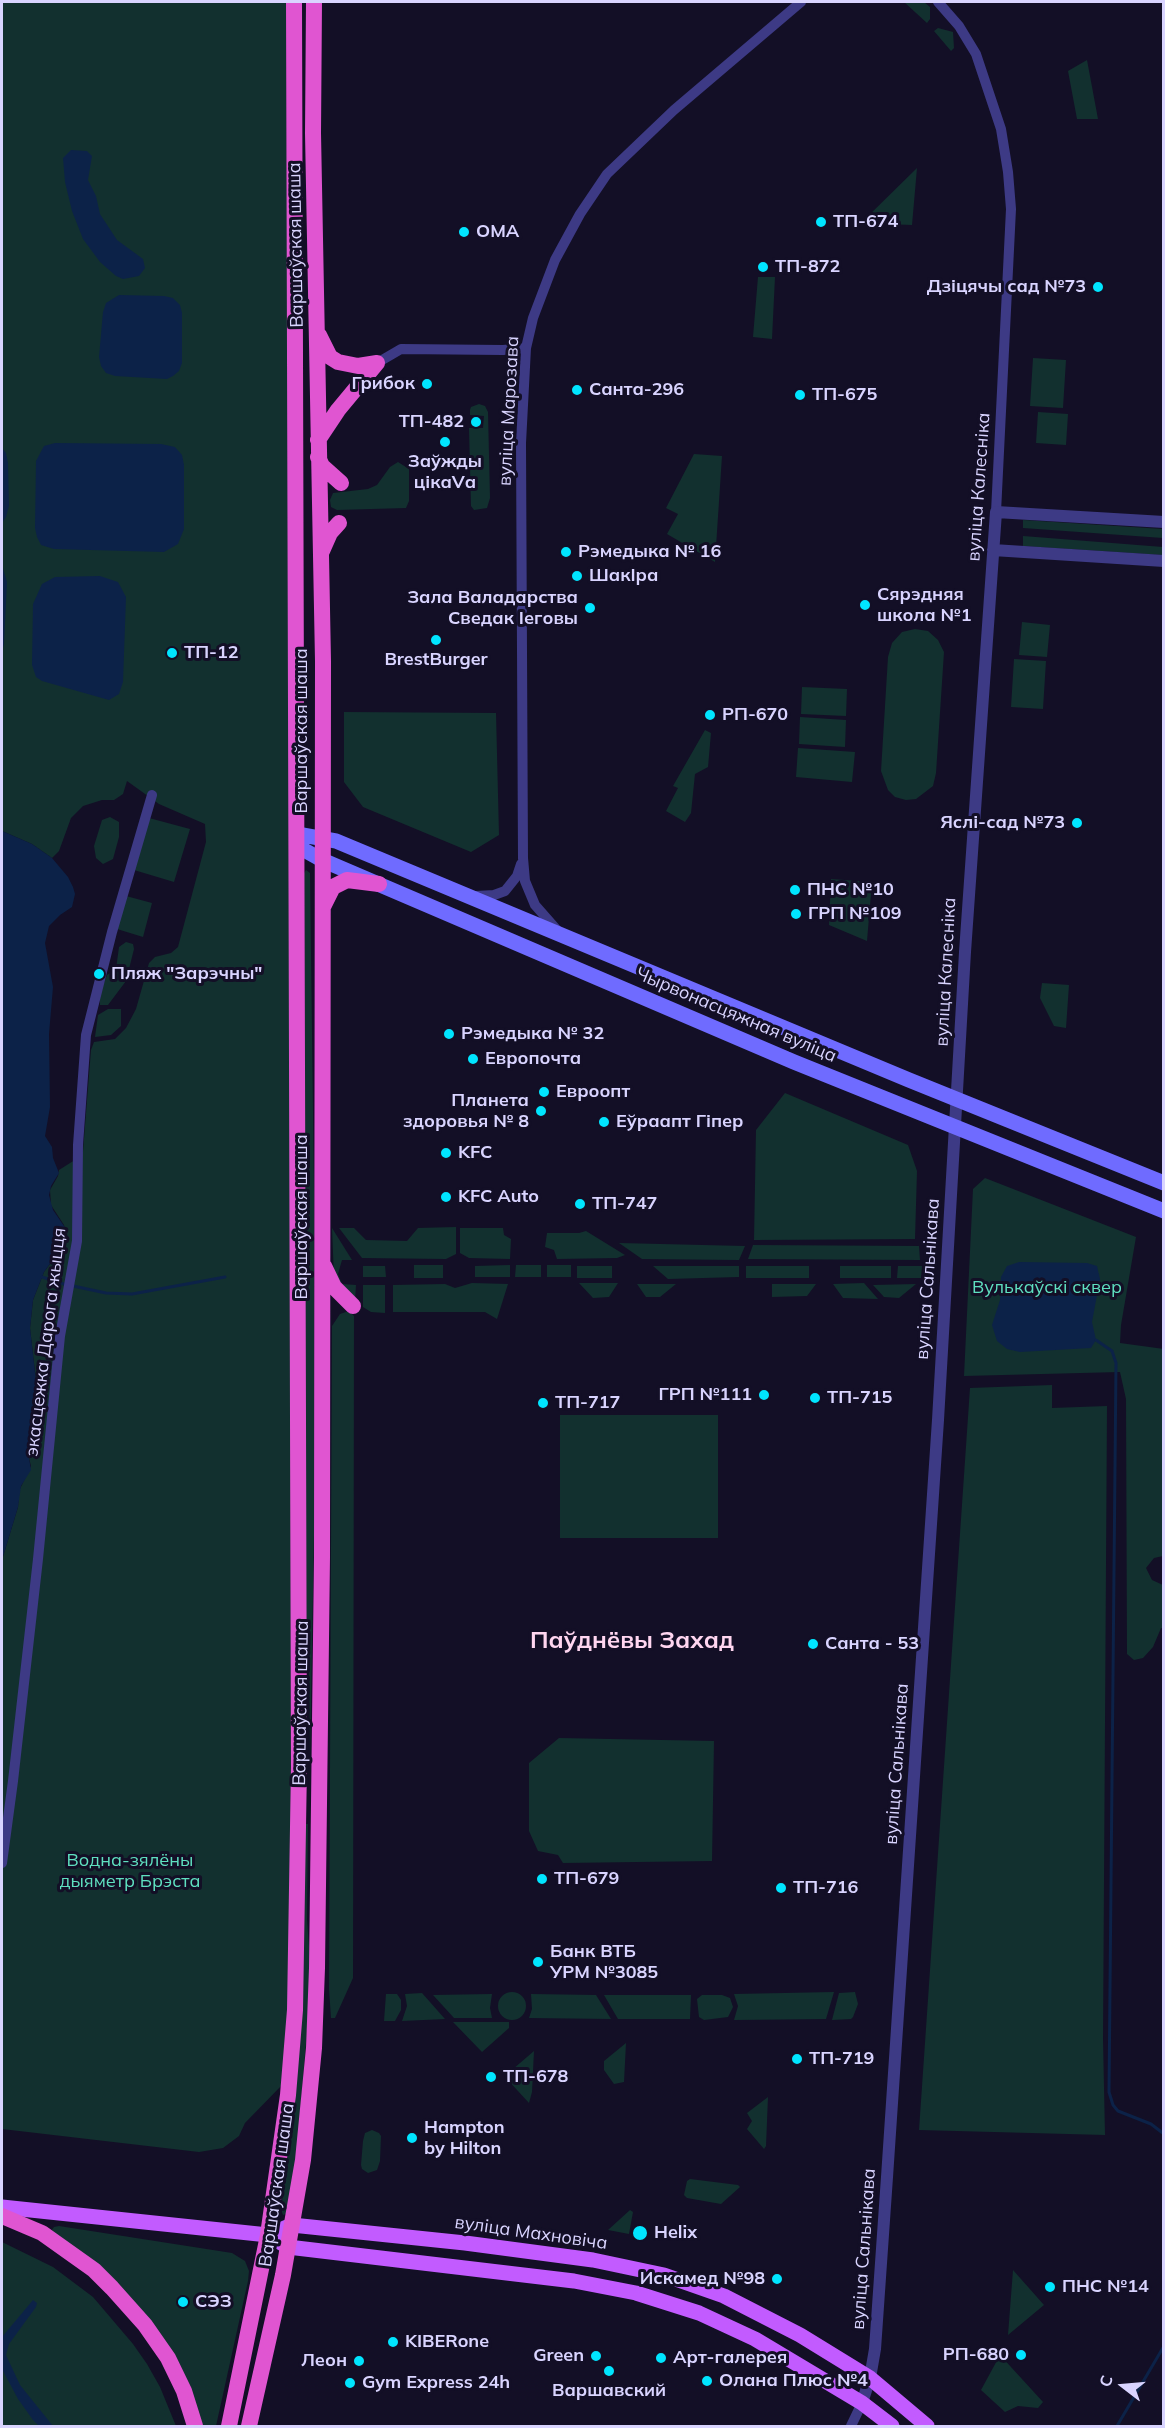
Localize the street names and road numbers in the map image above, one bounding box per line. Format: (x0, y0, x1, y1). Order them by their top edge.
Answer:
street label: Варшаўская шаша (284, 162, 308, 328)
street label: вуліца Марозава (494, 336, 524, 486)
street label: вуліца Калесніка (963, 412, 995, 562)
street label: Варшаўская шаша (291, 648, 313, 814)
street label: вуліца Калесніка (931, 897, 961, 1047)
street label: Чырвонасцяжная вуліца (632, 963, 840, 1067)
street label: Варшаўская шаша (291, 1134, 313, 1300)
street label: вуліца Сальнікава (912, 1198, 944, 1360)
street label: экасцежка Дарога жыцця (21, 1226, 71, 1458)
street label: Варшаўская шаша (289, 1620, 313, 1786)
street label: вуліца Сальнікава (881, 1683, 913, 1845)
street label: Варшаўская шаша (255, 2102, 299, 2268)
street label: вуліца Сальнікава (848, 2168, 880, 2330)
street label: вуліца Махновіча (453, 2212, 609, 2254)

